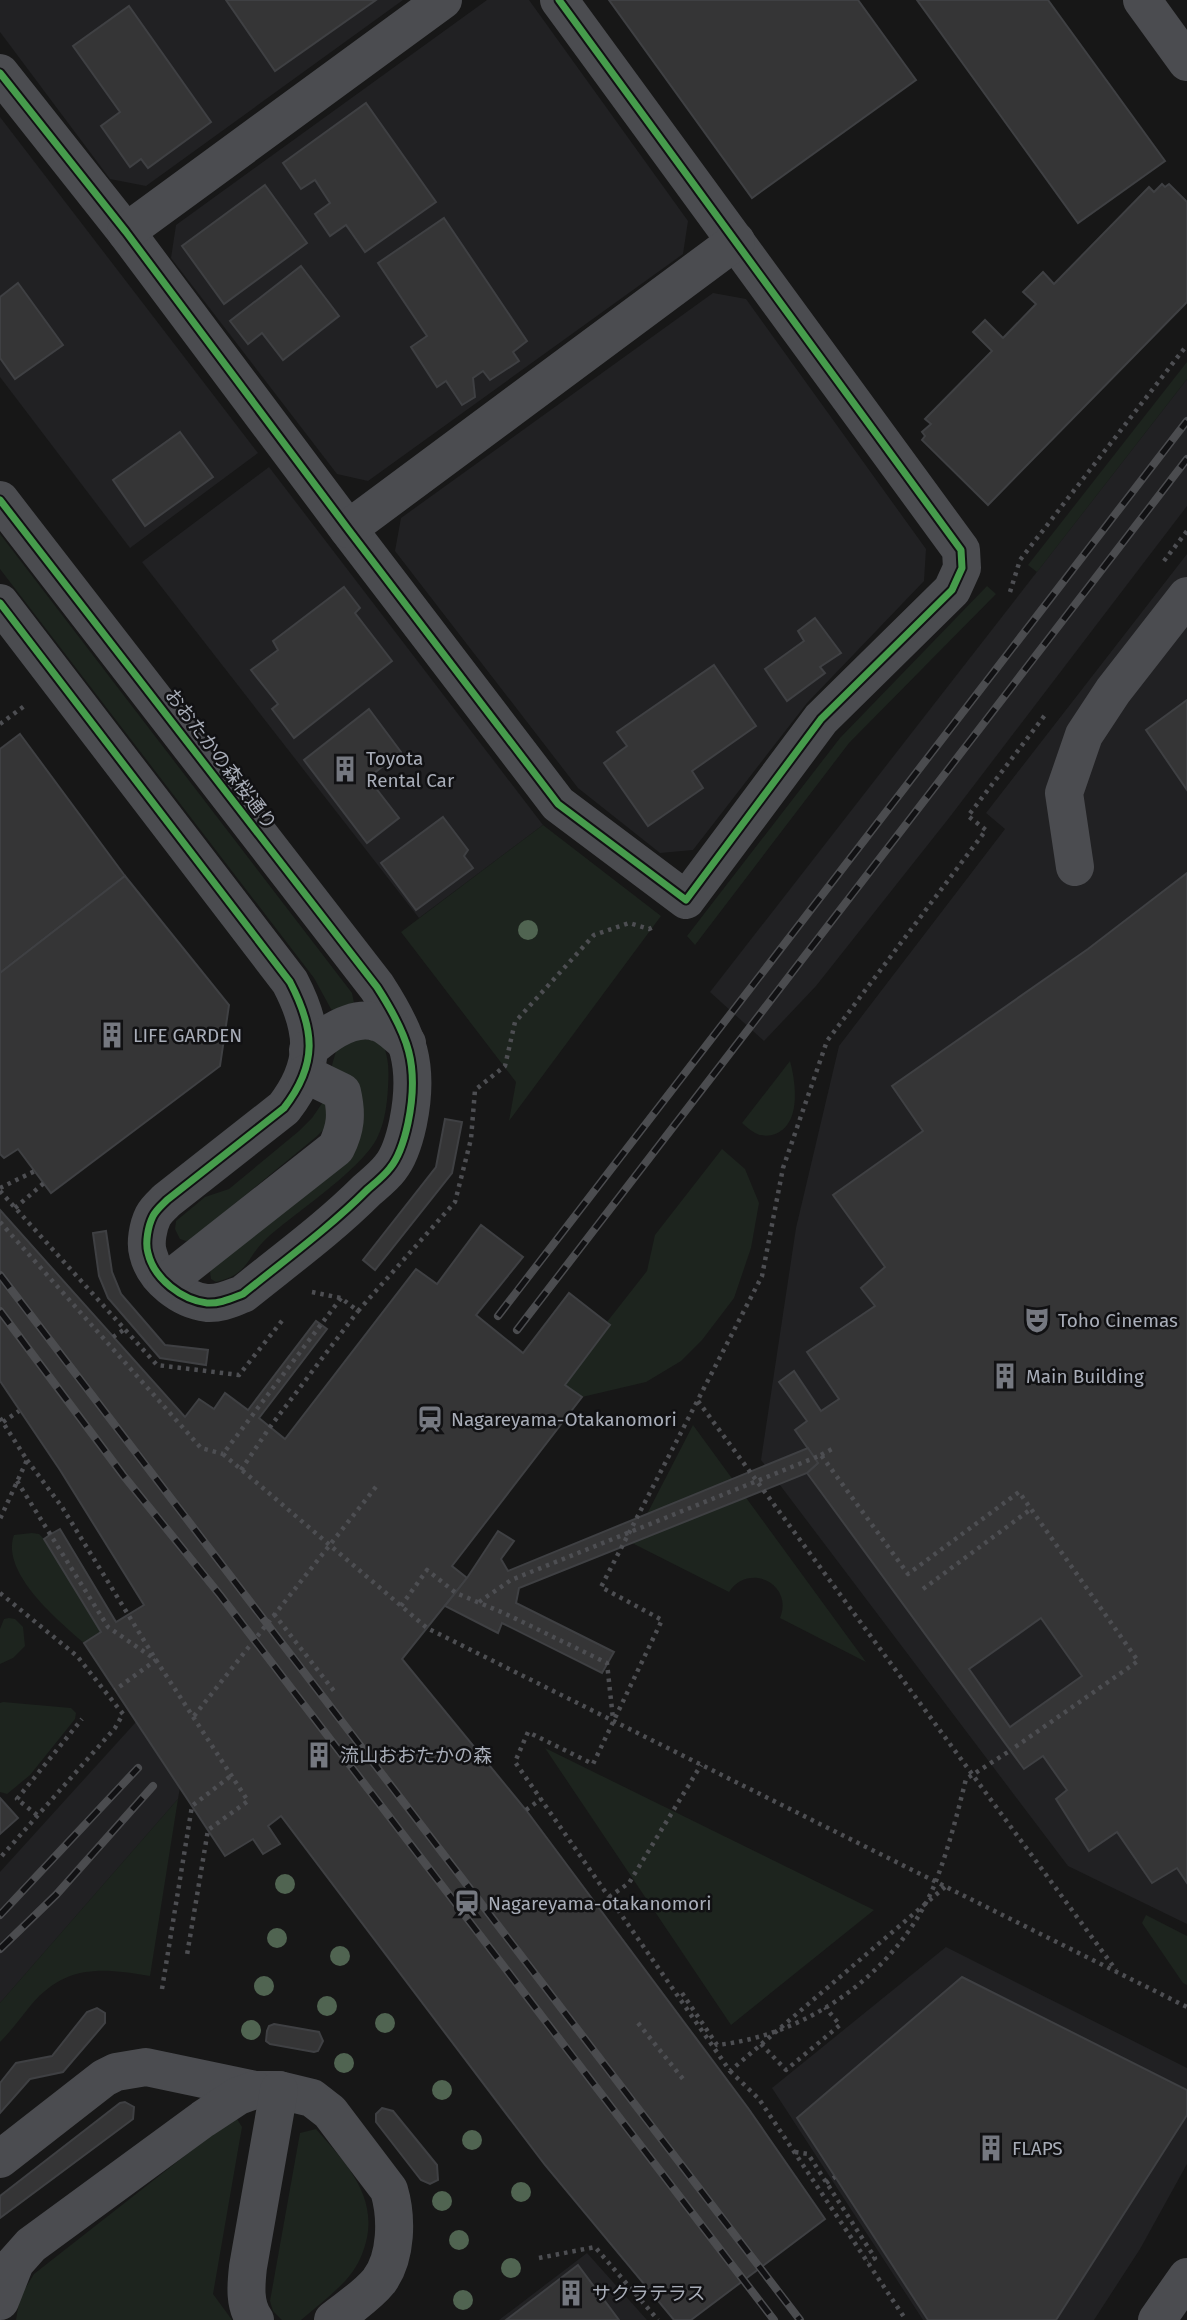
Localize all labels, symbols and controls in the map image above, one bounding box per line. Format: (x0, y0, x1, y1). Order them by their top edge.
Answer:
street label: おおたかの森桜通り (160, 684, 282, 834)
place label: Toyota Rental Car (366, 747, 455, 792)
building icon: Toyota Rental Car (330, 754, 360, 784)
building icon: LIFE GARDEN (97, 1020, 127, 1050)
place label: LIFE GARDEN (133, 1024, 242, 1047)
theatre icon: Toho Cinemas (1022, 1305, 1052, 1335)
place label: Toho Cinemas (1058, 1309, 1178, 1332)
building icon: Main Building (990, 1361, 1020, 1391)
place label: Main Building (1026, 1365, 1144, 1388)
station icon: Nagareyama-Otakanomori (415, 1404, 445, 1434)
place label: Nagareyama-Otakanomori (451, 1408, 677, 1431)
building icon: 流山おおたかの森 (304, 1740, 334, 1770)
place label: 流山おおたかの森 (340, 1744, 492, 1767)
station icon: Nagareyama-otakanomori (452, 1888, 482, 1918)
place label: Nagareyama-otakanomori (488, 1892, 712, 1915)
building icon: FLAPS (976, 2133, 1006, 2163)
place label: FLAPS (1012, 2137, 1063, 2160)
building icon: サクラテラス (556, 2278, 586, 2308)
place label: サクラテラス (592, 2282, 706, 2305)

